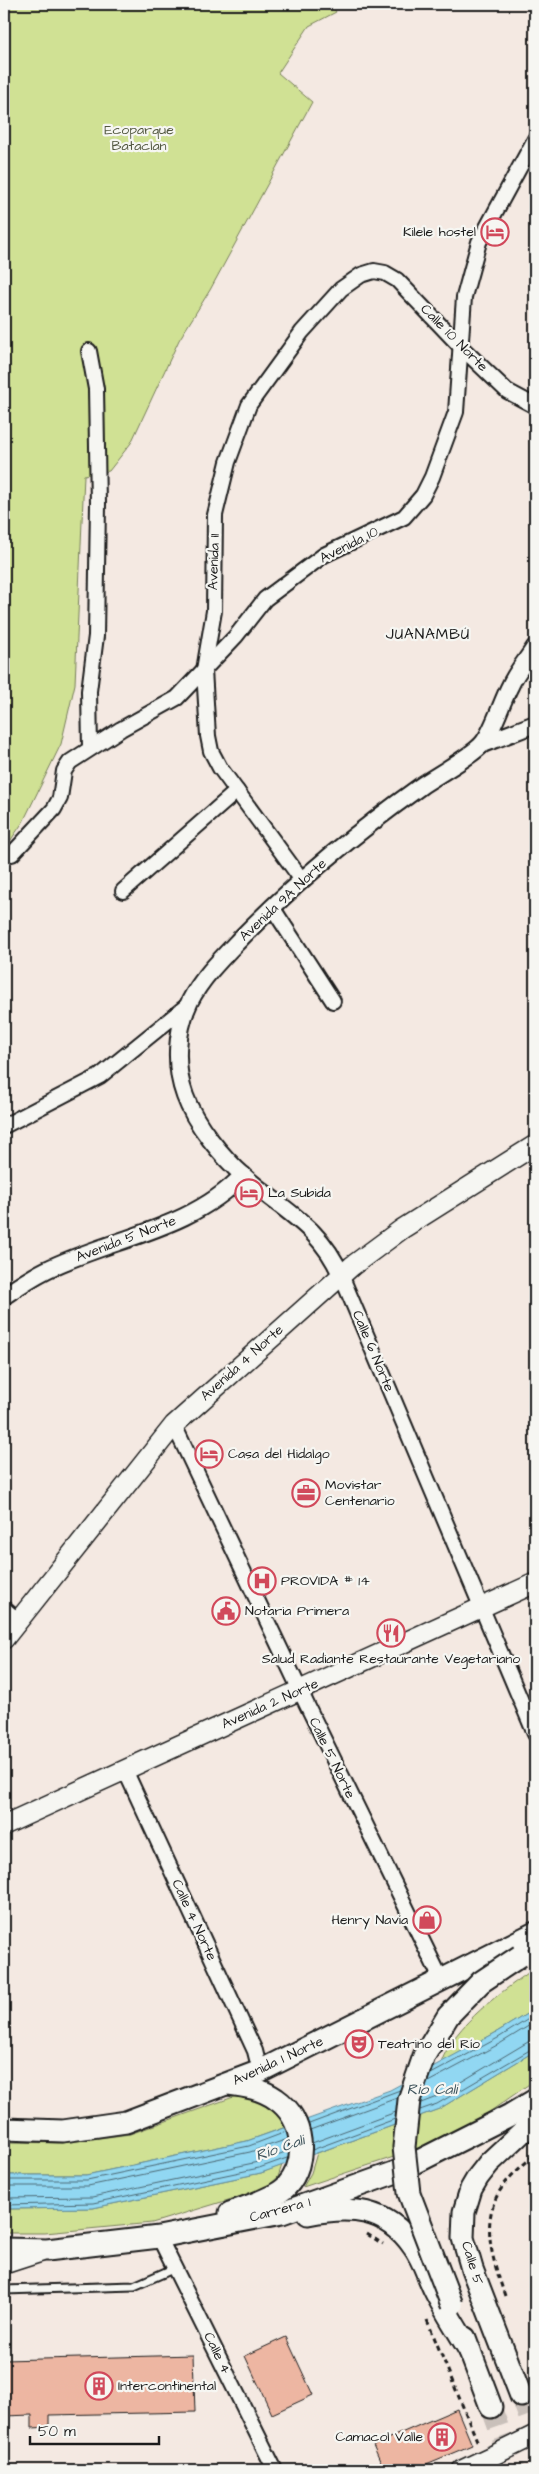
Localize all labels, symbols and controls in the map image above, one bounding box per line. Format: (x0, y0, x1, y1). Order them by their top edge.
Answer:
park label: Ecoparque Bataclan (104, 120, 174, 156)
hotel icon: Kilele hostel (480, 217, 510, 247)
place label: Kilele hostel (403, 222, 476, 242)
street label: Calle 10 Norte (416, 300, 493, 377)
street label: Avenida 10 (316, 522, 382, 568)
street label: Avenida 11 (203, 533, 225, 591)
district label: JUANAMBÚ (386, 624, 470, 645)
street label: Avenida 9A Norte (235, 854, 331, 946)
hotel icon: La Subida (234, 1178, 264, 1208)
place label: La Subida (268, 1183, 331, 1203)
street label: Avenida 5 Norte (73, 1211, 179, 1267)
street label: Calle 6 Norte (347, 1307, 399, 1395)
street label: Avenida 4 Norte (196, 1320, 288, 1406)
hotel icon: Casa del Hidalgo (194, 1439, 224, 1469)
place label: Casa del Hidalgo (228, 1444, 330, 1464)
place label: Movistar Centenario (325, 1475, 395, 1511)
office icon: Movistar Centenario (291, 1478, 321, 1508)
hospital icon: PROVIDA # 14 (247, 1566, 277, 1596)
place label: PROVIDA # 14 (281, 1571, 370, 1591)
public building icon: Notaria Primera (211, 1596, 241, 1626)
place label: Notaria Primera (245, 1601, 349, 1621)
restaurant icon: Salud Radiante Restaurante Vegetariano (376, 1618, 406, 1648)
place label: Salud Radiante Restaurante Vegetariano (262, 1649, 520, 1669)
street label: Avenida 2 Norte (218, 1674, 322, 1734)
street label: Calle 5 Norte (304, 1714, 360, 1802)
street label: Calle 4 Norte (166, 1876, 222, 1964)
shop icon: Henry Navia (412, 1905, 442, 1935)
place label: Henry Navia (332, 1910, 408, 1930)
theatre icon: Teatrino del Río (344, 2029, 374, 2059)
street label: Avenida 1 Norte (229, 2031, 327, 2091)
place label: Teatrino del Río (378, 2034, 480, 2054)
water label: Rio Cali (407, 2079, 459, 2100)
water label: Río Cali (253, 2129, 309, 2166)
street label: Carrera 1 (247, 2192, 313, 2228)
street label: Calle 5 (456, 2239, 488, 2287)
street label: Calle 4 (198, 2329, 236, 2378)
building icon: Intercontinental (84, 2371, 114, 2401)
place label: Intercontinental (118, 2376, 216, 2396)
scale bar (30, 2414, 159, 2446)
text: 50 m (38, 2421, 76, 2442)
building icon: Camacol Valle (427, 2422, 457, 2452)
place label: Camacol Valle (336, 2427, 423, 2447)

